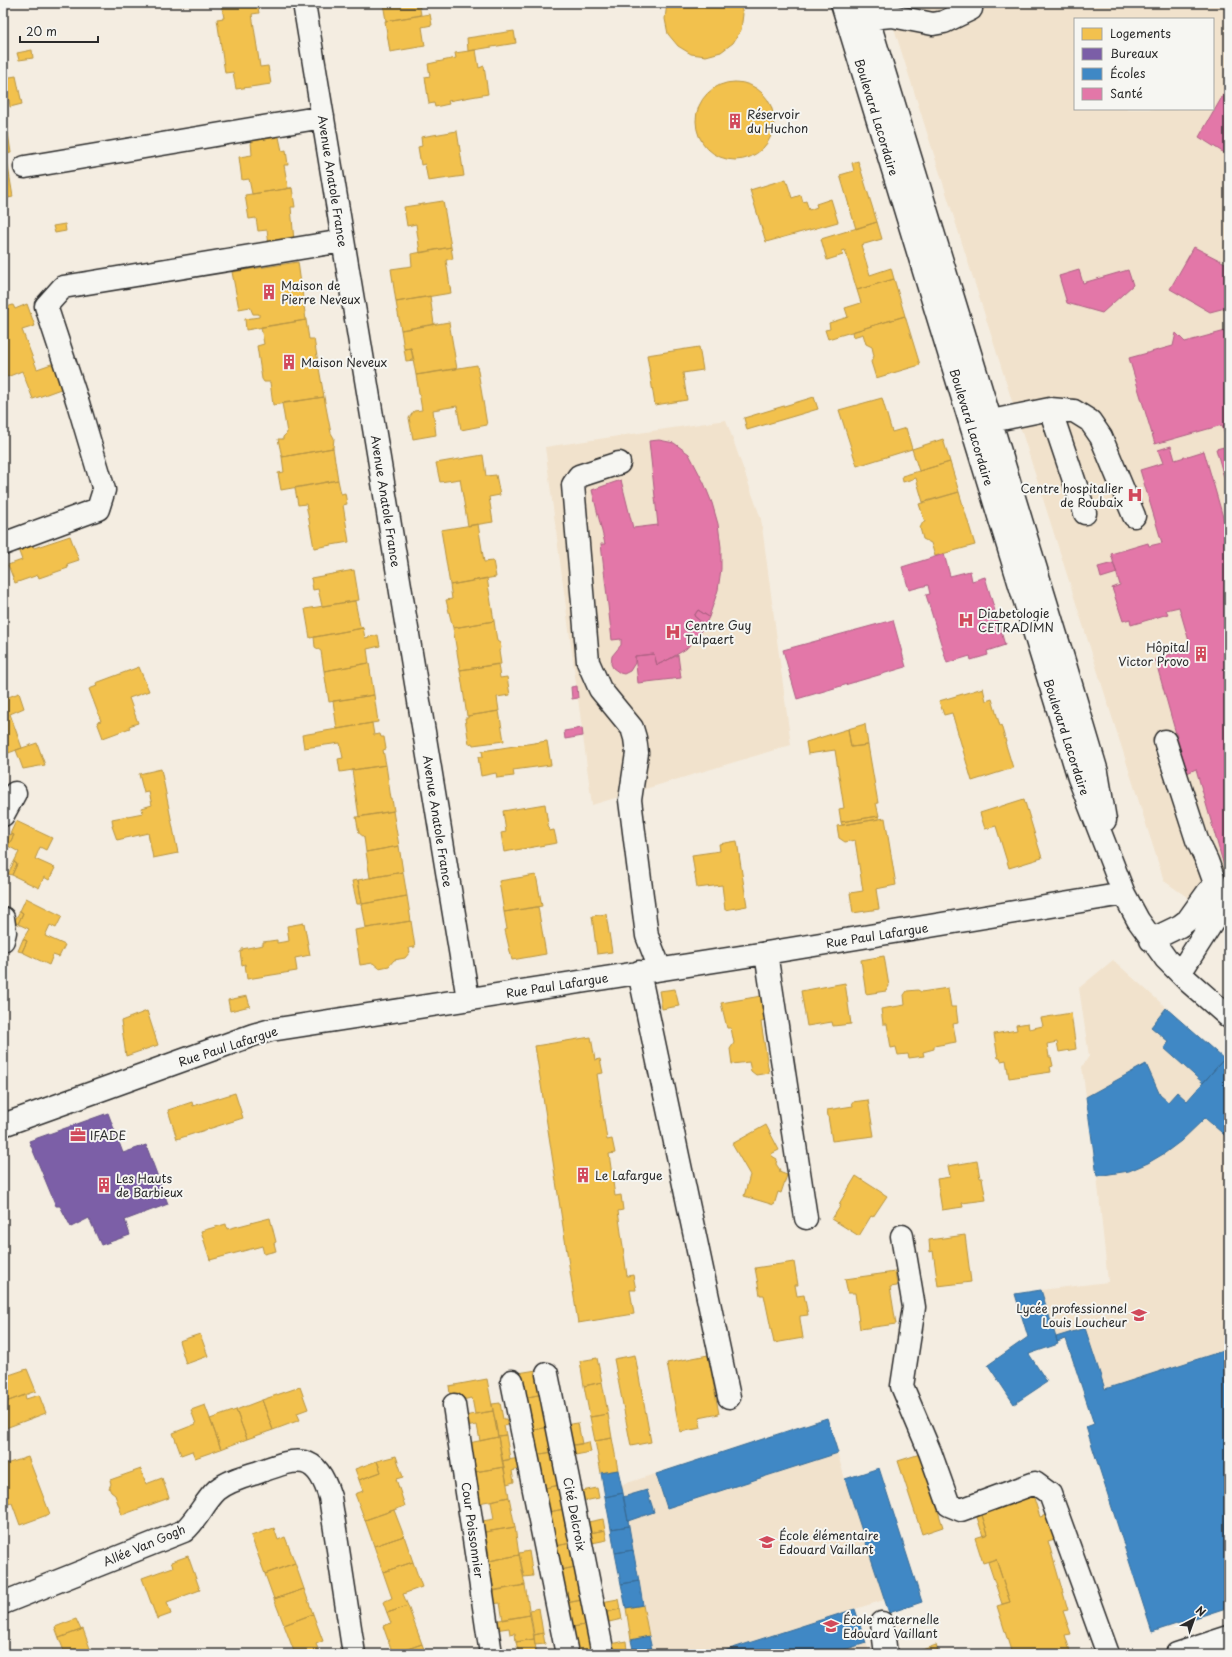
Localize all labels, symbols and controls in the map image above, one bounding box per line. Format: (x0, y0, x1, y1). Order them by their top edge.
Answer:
scale bar (20, 18, 98, 44)
legend (1074, 18, 1214, 110)
text: 20 m (26, 22, 57, 40)
text: Logements (1110, 24, 1171, 42)
text: Bureaux (1110, 44, 1158, 62)
street label: Boulevard Lacordaire (851, 56, 903, 178)
text: Écoles (1110, 64, 1146, 82)
text: Santé (1110, 84, 1143, 102)
place label: Réservoir du Huchon (747, 105, 808, 137)
building icon: Réservoir du Huchon (726, 112, 744, 130)
street label: Avenue Anatole France (314, 114, 352, 249)
place label: Maison de Pierre Neveux (281, 276, 360, 308)
building icon: Maison de Pierre Neveux (260, 283, 278, 301)
building icon: Maison Neveux (280, 353, 298, 371)
place label: Maison Neveux (301, 353, 387, 371)
street label: Boulevard Lacordaire (946, 366, 998, 488)
street label: Avenue Anatole France (367, 434, 405, 569)
place label: Centre hospitalier de Roubaix (1021, 479, 1124, 511)
hospital icon: Centre hospitalier de Roubaix (1126, 486, 1144, 504)
place label: Diabetologie CETRADIMN (978, 604, 1054, 636)
hospital icon: Diabetologie CETRADIMN (957, 611, 975, 629)
place label: Centre Guy Talpaert (685, 616, 751, 648)
hospital icon: Centre Guy Talpaert (664, 623, 682, 641)
place label: Hôpital Victor Provo (1118, 638, 1189, 670)
building icon: Hôpital Victor Provo (1192, 645, 1210, 663)
street label: Boulevard Lacordaire (1040, 676, 1094, 798)
street label: Avenue Anatole France (419, 754, 457, 889)
street label: Rue Paul Lafargue (824, 918, 930, 952)
street label: Rue Paul Lafargue (504, 968, 610, 1002)
street label: Rue Paul Lafargue (176, 1021, 280, 1071)
office icon: IFADE (69, 1126, 87, 1144)
place label: IFADE (90, 1126, 127, 1144)
building icon: Le Lafargue (574, 1166, 592, 1184)
place label: Le Lafargue (595, 1166, 663, 1184)
place label: Les Hauts de Barbieux (116, 1169, 183, 1201)
building icon: Les Hauts de Barbieux (95, 1176, 113, 1194)
place label: Lycée professionnel Louis Loucheur (1016, 1299, 1127, 1331)
school or university icon: Lycée professionnel Louis Loucheur (1130, 1306, 1148, 1324)
street label: Cité Delcroix (559, 1475, 591, 1553)
street label: Cour Poissonnier (457, 1481, 489, 1580)
street label: Allée Van Gogh (100, 1520, 188, 1570)
place label: École élémentaire Edouard Vaillant (779, 1526, 879, 1558)
school or university icon: École élémentaire Edouard Vaillant (758, 1533, 776, 1551)
north arrow (1174, 1599, 1214, 1639)
text: N (1192, 1602, 1210, 1621)
place label: École maternelle Edouard Vaillant (843, 1610, 940, 1642)
school or university icon: École maternelle Edouard Vaillant (822, 1617, 840, 1635)

